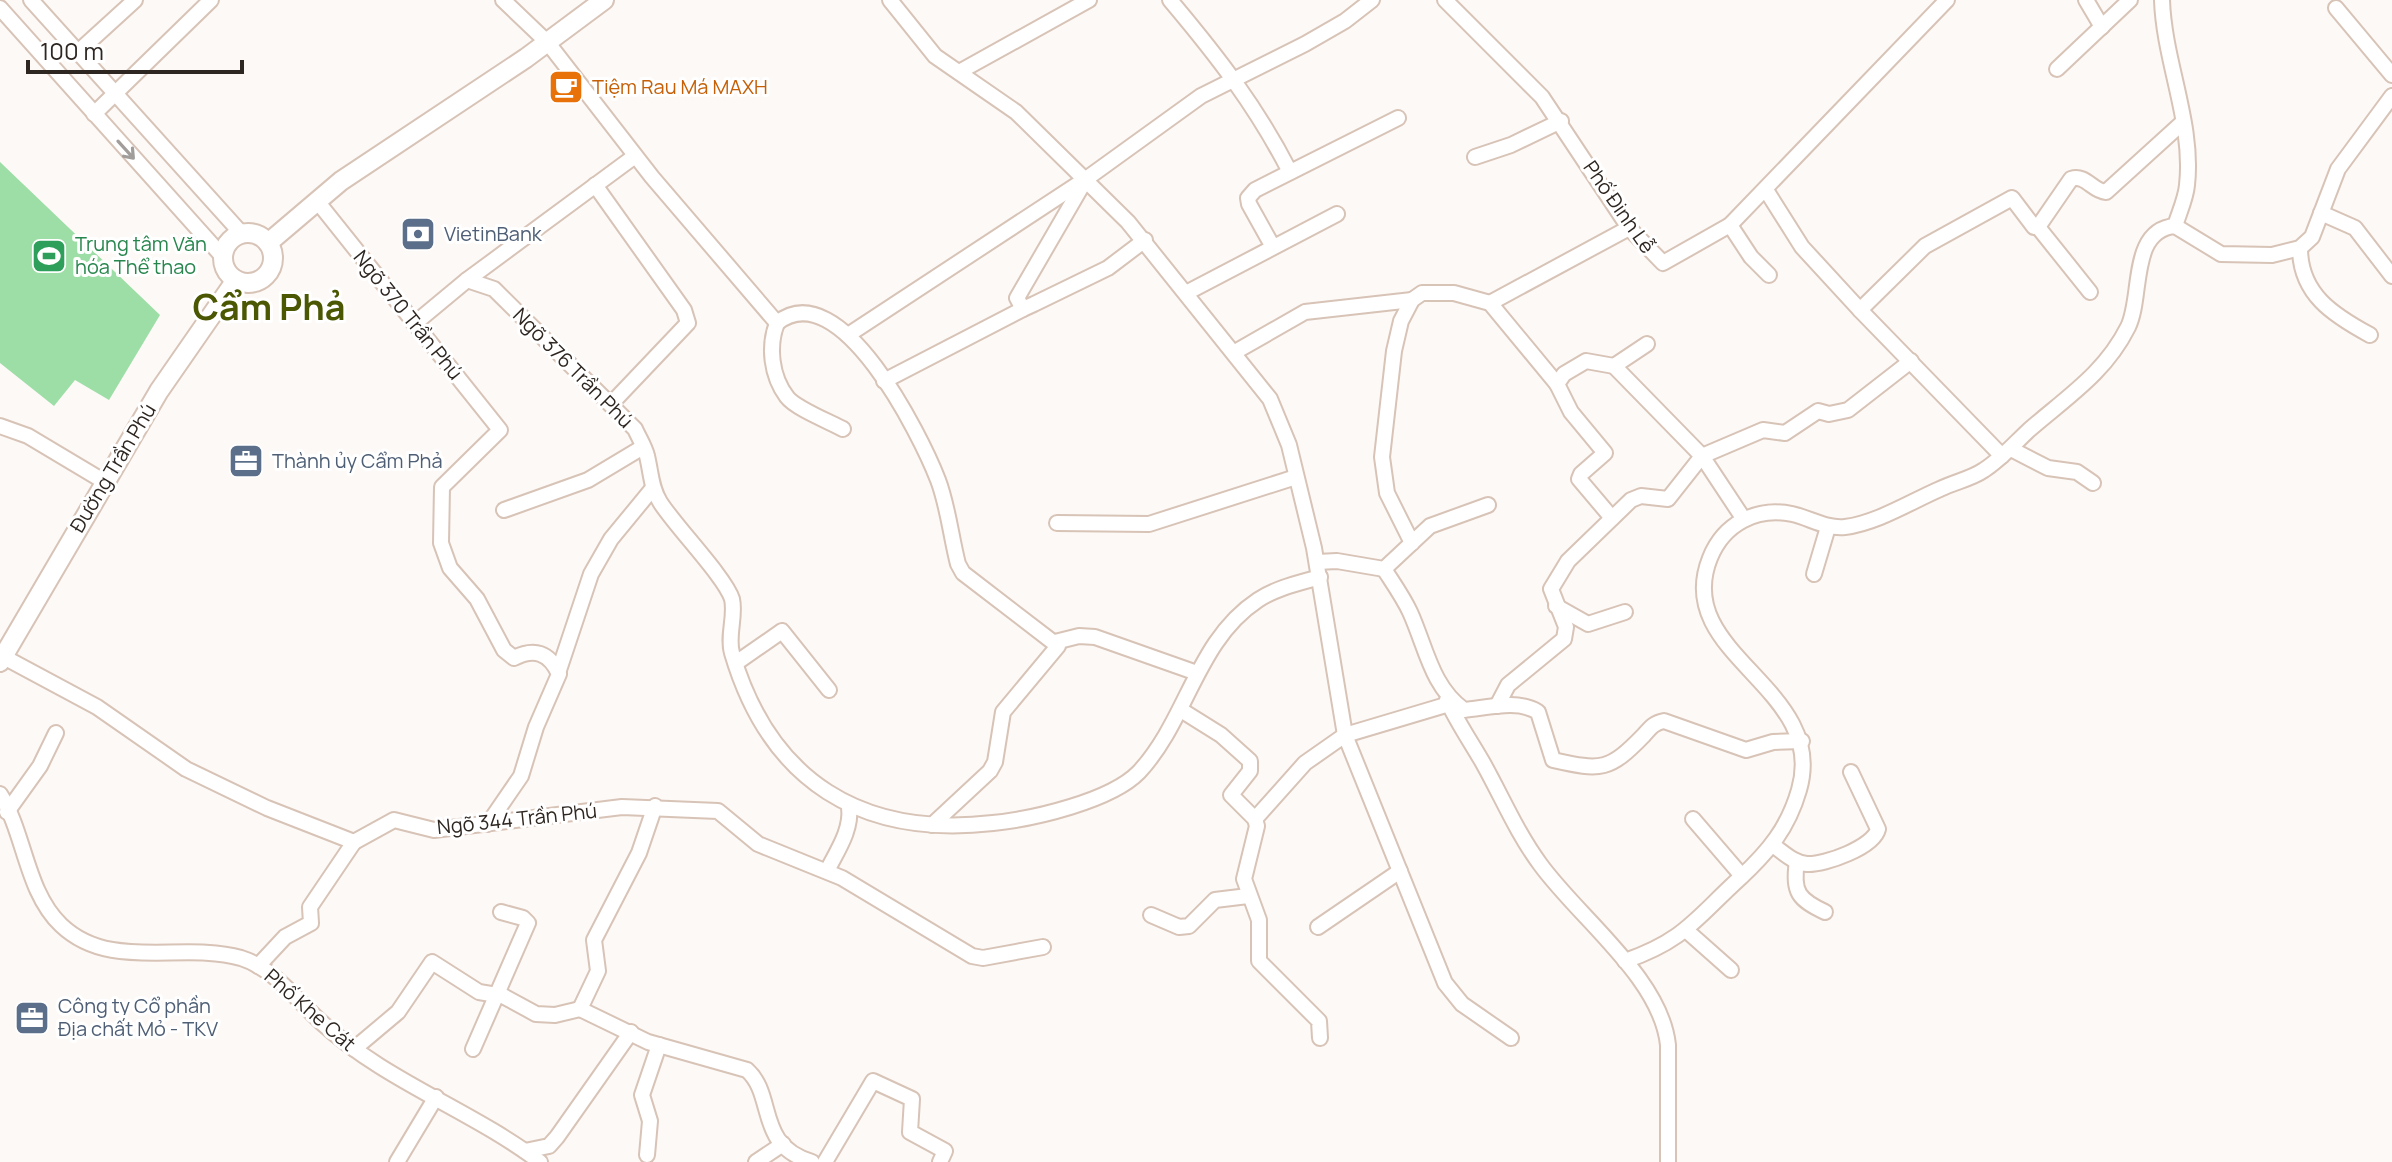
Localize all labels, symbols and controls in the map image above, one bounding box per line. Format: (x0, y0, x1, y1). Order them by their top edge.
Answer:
scale bar (28, 24, 242, 74)
text: 100 m (40, 34, 104, 67)
cafe icon: Tiệm Rau Má MAXH (547, 68, 585, 106)
place label: Tiệm Rau Má MAXH (592, 73, 768, 100)
one-way arrow (117, 139, 135, 159)
street label: Phố Đinh Lễ (1578, 155, 1661, 258)
bank icon: VietinBank (399, 215, 437, 253)
place label: VietinBank (444, 220, 543, 247)
place label: Trung tâm Văn hóa Thể thao (75, 230, 207, 280)
sports icon: Trung tâm Văn hóa Thể thao (30, 237, 68, 275)
street label: Ngõ 370 Trần Phú (348, 244, 469, 385)
district label: Cẩm Phả (192, 282, 346, 331)
street label: Ngõ 376 Trần Phú (507, 302, 639, 434)
street label: Đường Trần Phú (63, 398, 162, 537)
office icon: Thành ủy Cẩm Phả (227, 442, 265, 480)
place label: Thành ủy Cẩm Phả (272, 447, 443, 474)
street label: Ngõ 344 Trần Phú (436, 797, 598, 840)
street label: Phố Khe Cát (259, 962, 362, 1057)
place label: Công ty Cổ phần Địa chất Mỏ - TKV (58, 992, 218, 1042)
office icon: Công ty Cổ phần Địa chất Mỏ - TKV (13, 999, 51, 1037)

